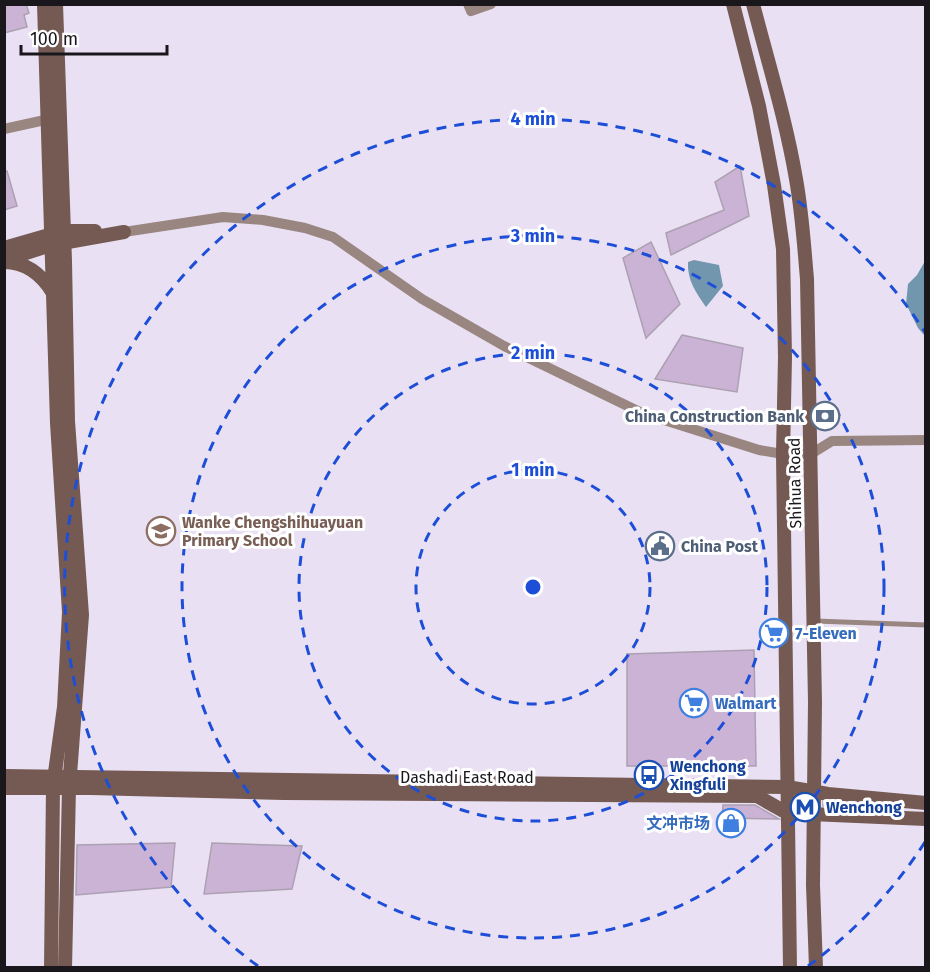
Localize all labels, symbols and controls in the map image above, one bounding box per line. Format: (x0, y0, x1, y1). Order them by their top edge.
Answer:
scale bar (21, 18, 166, 56)
text: 100 m (30, 28, 78, 50)
text: 4 min (510, 108, 556, 130)
text: 3 min (510, 225, 555, 247)
text: 2 min (511, 342, 555, 364)
bank icon: China Construction Bank (809, 400, 841, 432)
place label: China Construction Bank (625, 407, 804, 426)
street label: Shihua Road (785, 437, 805, 529)
text: 1 min (511, 459, 555, 481)
place label: Wanke Chengshihuayuan Primary School (182, 513, 363, 550)
school or university icon: Wanke Chengshihuayuan Primary School (145, 515, 177, 547)
public building icon: China Post (644, 530, 676, 562)
place label: China Post (681, 537, 759, 556)
centre of rings (523, 577, 543, 597)
supermarket icon: 7-Eleven (758, 617, 790, 649)
place label: 7-Eleven (795, 624, 857, 643)
supermarket icon: Walmart (678, 687, 710, 719)
place label: Walmart (715, 694, 777, 713)
place label: Wenchong Xingfuli (669, 757, 746, 794)
bus stop icon: Wenchong Xingfuli (633, 759, 665, 791)
street label: Dashadi East Road (400, 768, 534, 787)
metro station icon: Wenchong (789, 791, 821, 823)
place label: Wenchong (826, 798, 902, 817)
shop icon: 文冲市场 (715, 807, 747, 839)
place label: 文冲市场 (646, 814, 710, 833)

